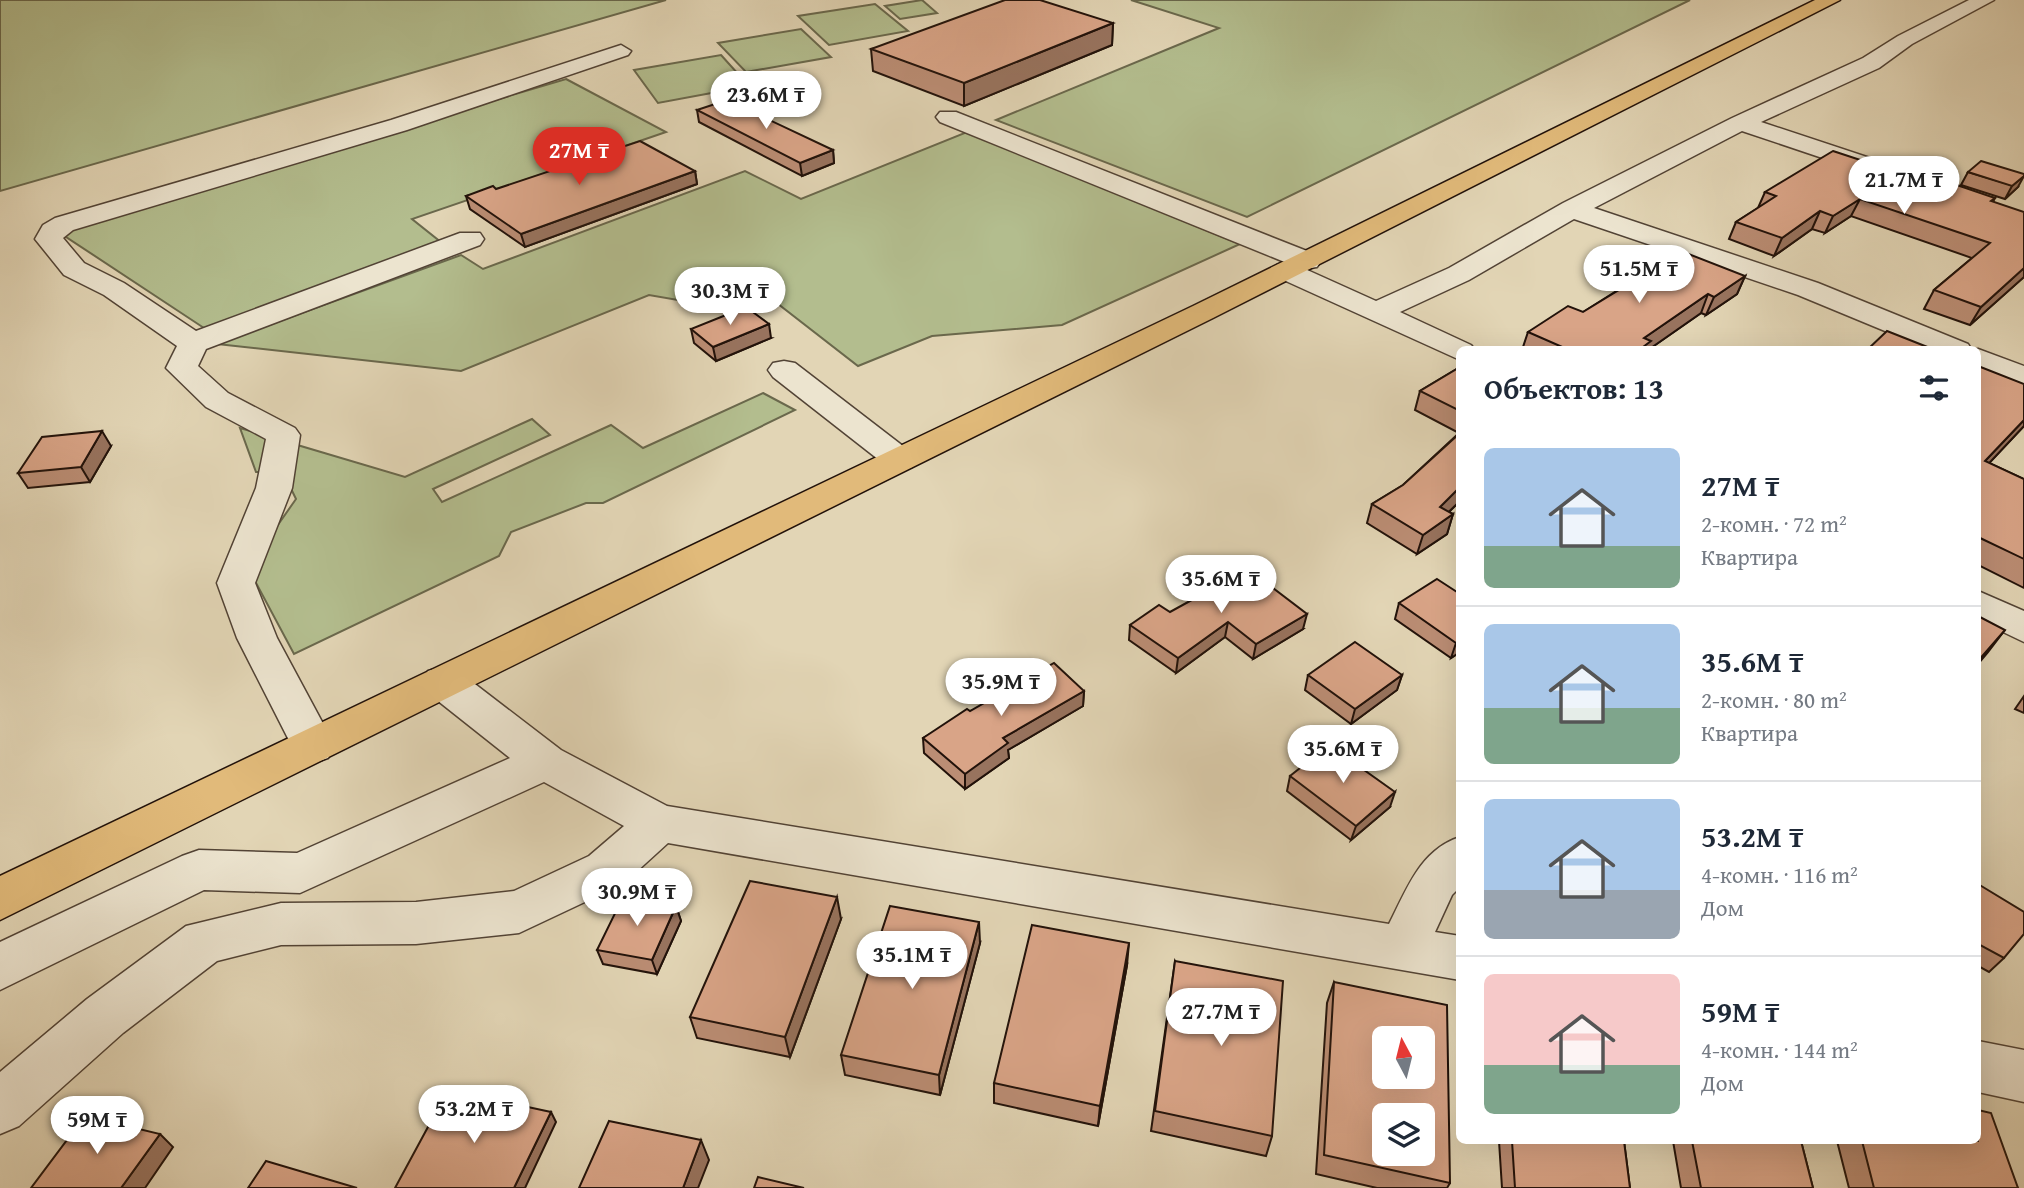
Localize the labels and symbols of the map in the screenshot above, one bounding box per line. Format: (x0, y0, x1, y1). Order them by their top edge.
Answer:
pin: 23.6M ₸ (701, 72, 831, 131)
pin: 27M ₸ (530, 128, 628, 187)
pin: 21.7M ₸ (1839, 156, 1969, 216)
pin: 51.5M ₸ (1574, 246, 1704, 305)
pin: 30.3M ₸ (665, 268, 795, 327)
pin: 35.6M ₸ (1156, 556, 1286, 615)
pin: 35.9M ₸ (936, 658, 1066, 718)
pin: 35.6M ₸ (1278, 726, 1408, 785)
pin: 30.9M ₸ (572, 869, 702, 928)
pin: 35.1M ₸ (847, 932, 977, 991)
pin: 27.7M ₸ (1156, 988, 1286, 1048)
north arrow (1372, 1026, 1435, 1088)
pin: 53.2M ₸ (409, 1086, 539, 1145)
pin: 59M ₸ (48, 1096, 146, 1156)

